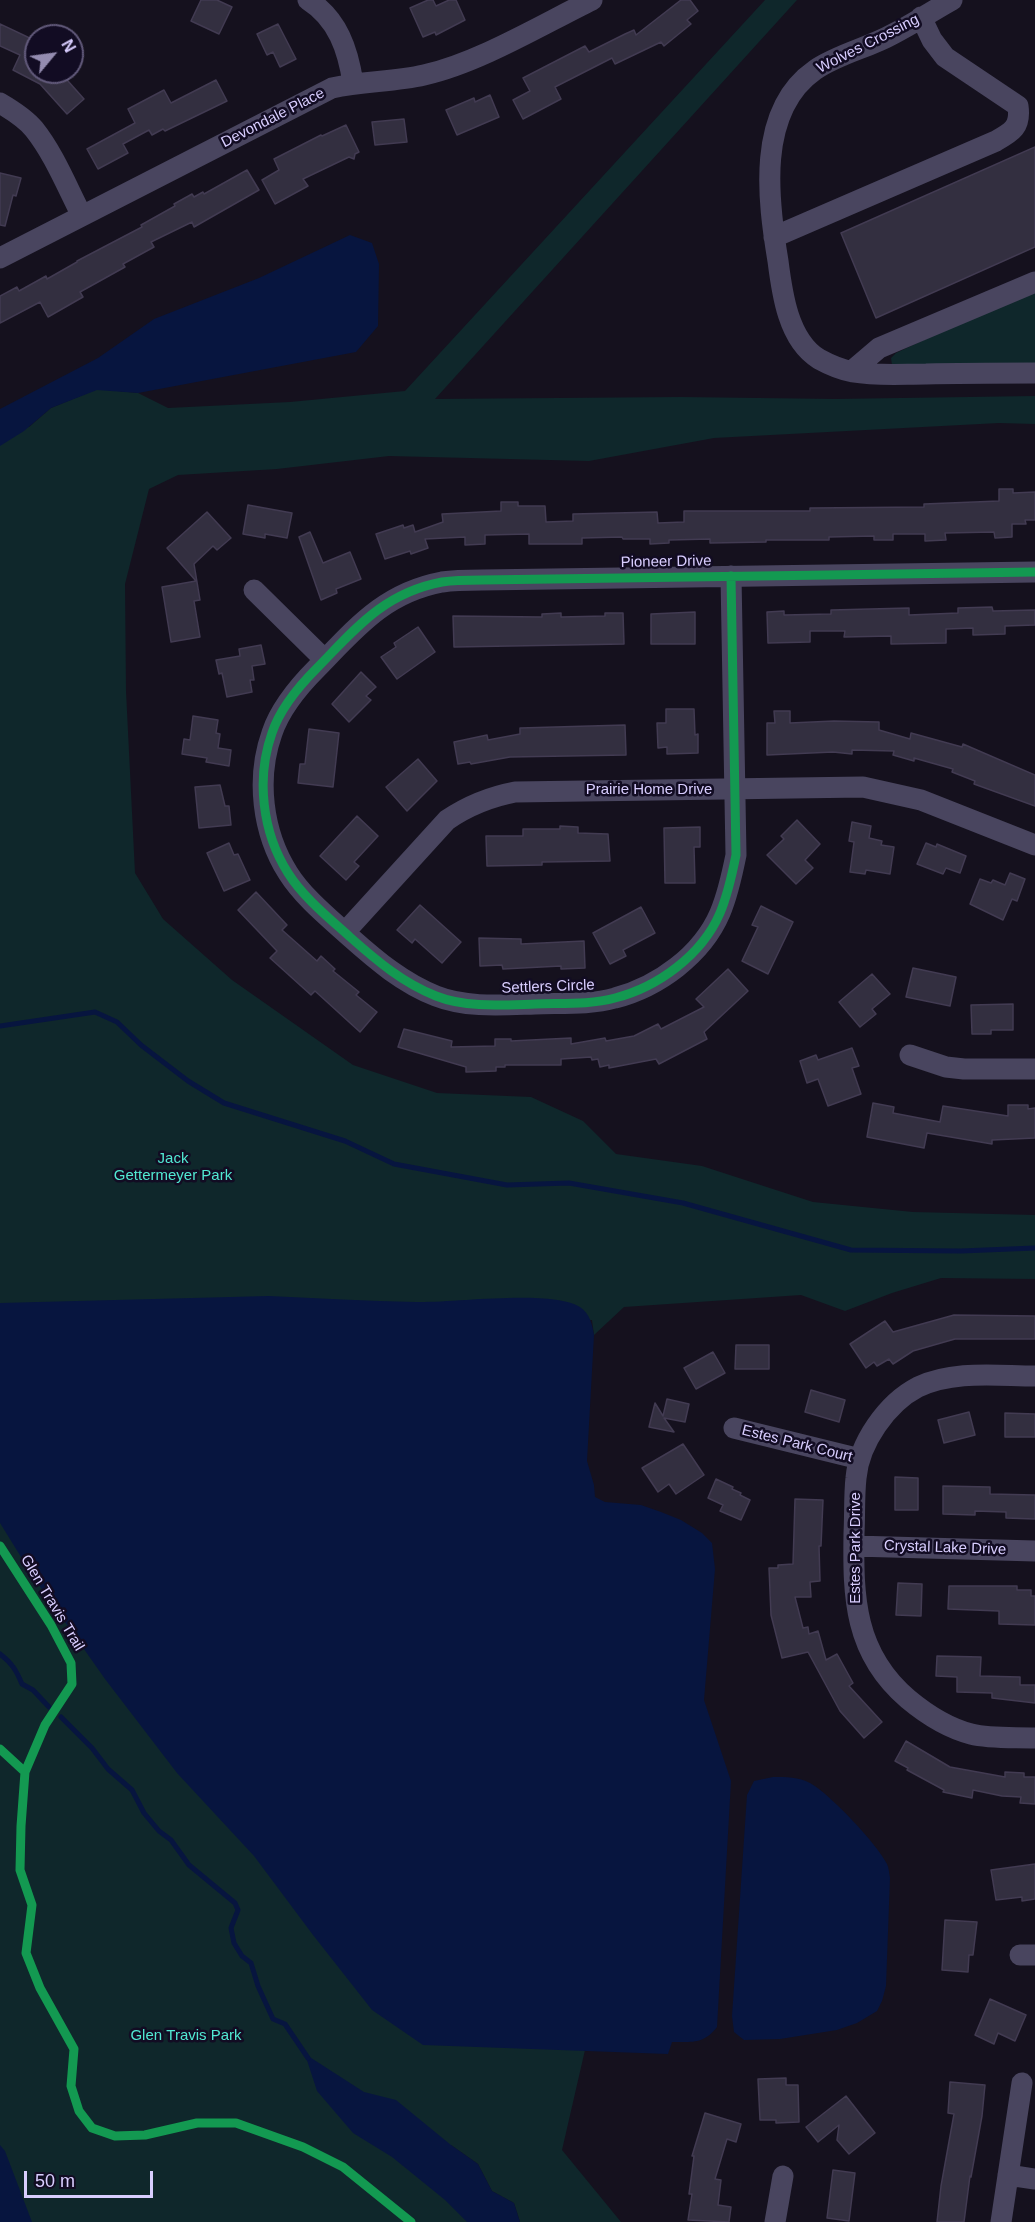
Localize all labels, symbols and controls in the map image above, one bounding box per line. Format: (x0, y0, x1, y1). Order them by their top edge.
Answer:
street label: Wolves Crossing (814, 10, 922, 78)
north arrow (24, 24, 84, 84)
text: N (58, 37, 79, 55)
street label: Devondale Place (218, 84, 328, 152)
street label: Pioneer Drive (620, 552, 712, 572)
street label: Prairie Home Drive (586, 781, 712, 799)
street label: Settlers Circle (501, 976, 595, 998)
park label: Jack Gettermeyer Park (114, 1150, 232, 1185)
street label: Estes Park Court (740, 1422, 854, 1466)
street label: Estes Park Drive (847, 1492, 865, 1604)
street label: Crystal Lake Drive (883, 1537, 1007, 1559)
street label: Glen Travis Trail (16, 1552, 88, 1654)
park label: Glen Travis Park (130, 2027, 242, 2045)
scale bar (27, 2159, 156, 2197)
text: 50 m (35, 2171, 75, 2191)

